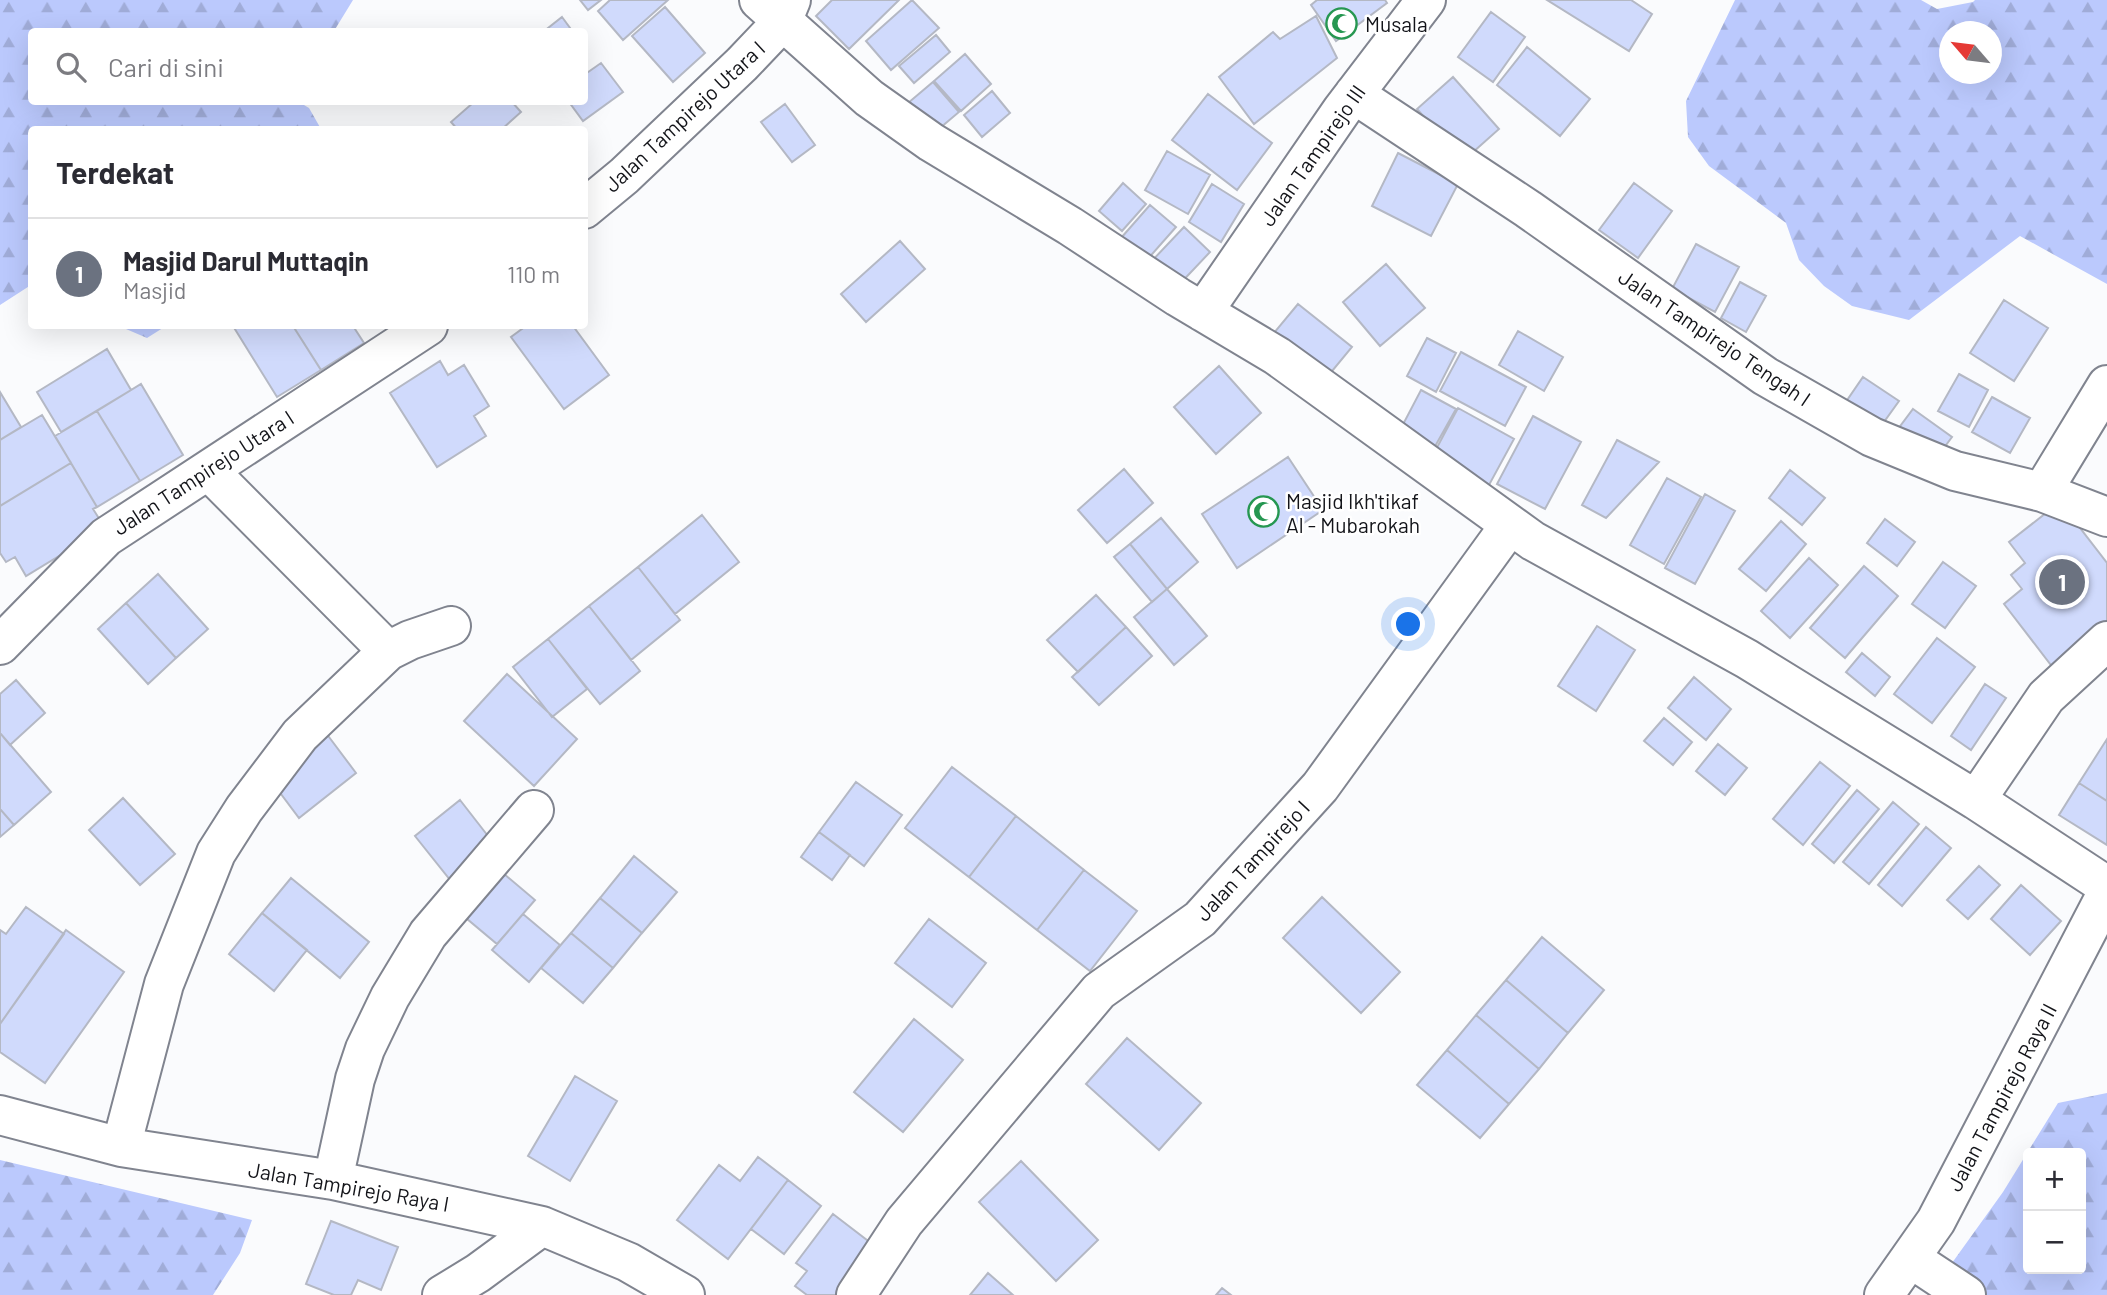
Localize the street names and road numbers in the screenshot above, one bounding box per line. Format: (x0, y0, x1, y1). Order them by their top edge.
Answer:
street label: Jalan Tampirejo Utara I (599, 35, 769, 197)
street label: Jalan Tampirejo III (1254, 80, 1370, 230)
street label: Jalan Tampirejo Tengah I (1614, 263, 1816, 411)
street label: Jalan Tampirejo Utara I (108, 404, 298, 540)
street label: Jalan Tampirejo I (1190, 795, 1314, 925)
street label: Jalan Tampirejo Raya II (1941, 999, 2061, 1195)
street label: Jalan Tampirejo Raya I (247, 1156, 451, 1216)

